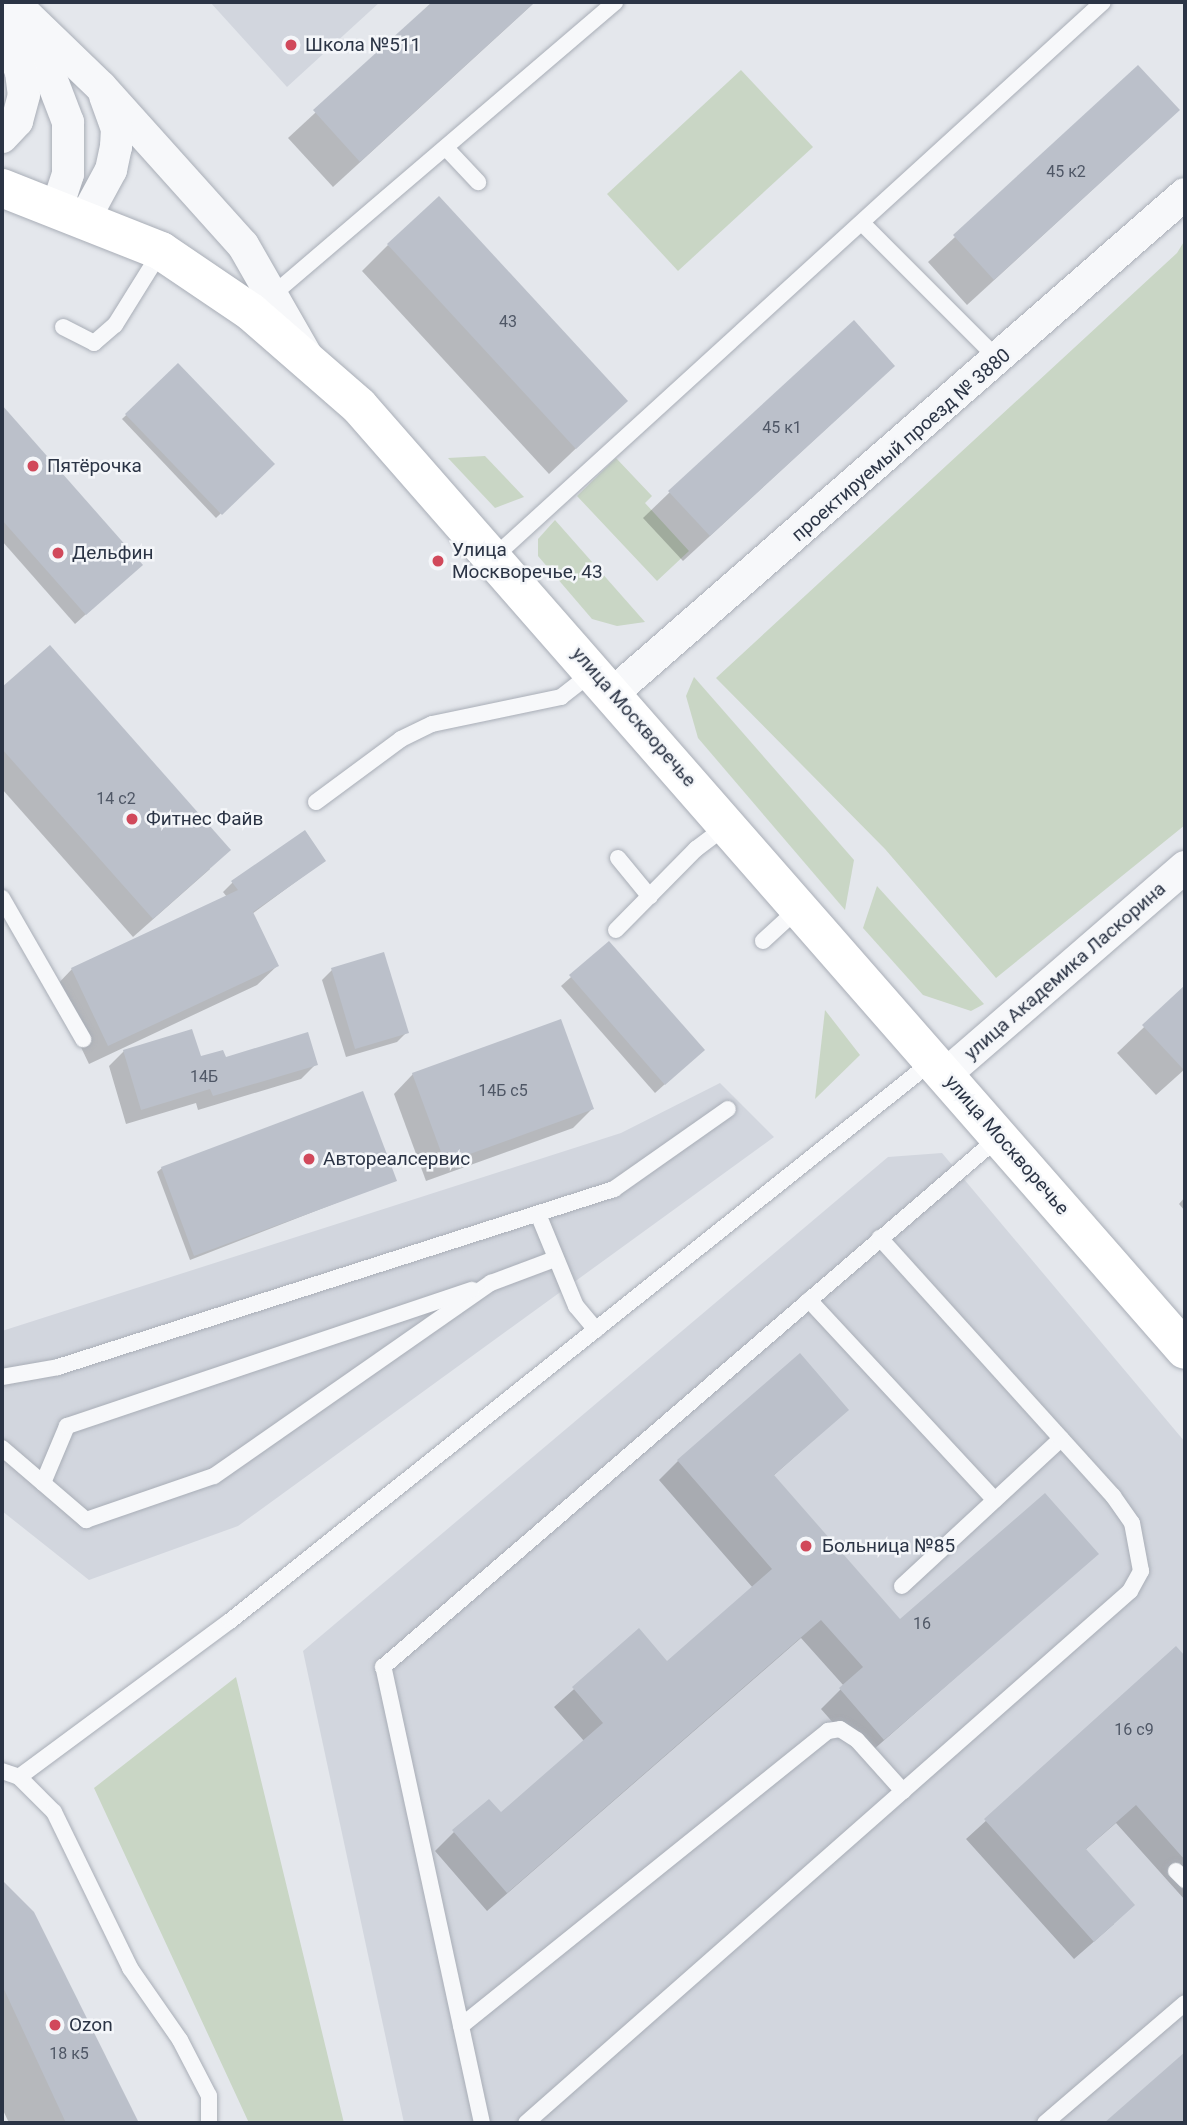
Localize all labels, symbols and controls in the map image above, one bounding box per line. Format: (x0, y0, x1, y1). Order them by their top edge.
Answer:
place label: Школа №511 (305, 34, 421, 56)
marker: Школа №511 (283, 37, 299, 53)
house number: 45 к2 (1046, 162, 1086, 182)
house number: 43 (499, 312, 517, 332)
street label: проектируемый проезд № 3880 (787, 344, 1015, 546)
house number: 45 к1 (762, 418, 802, 438)
place label: Пятёрочка (47, 455, 142, 477)
marker: Пятёрочка (25, 458, 41, 474)
place label: Улица Москворечье, 43 (452, 539, 603, 583)
place label: Дельфин (72, 542, 153, 564)
marker: Дельфин (50, 545, 66, 561)
marker: Улица Москворечье, 43 (430, 553, 446, 569)
street label: улица Москворечье (567, 642, 701, 792)
house number: 14 с2 (96, 789, 136, 809)
place label: Фитнес Файв (146, 808, 263, 830)
marker: Фитнес Файв (124, 811, 140, 827)
street label: улица Академика Ласкорина (960, 877, 1170, 1065)
house number: 14Б (190, 1067, 218, 1087)
street label: улица Москворечье (940, 1070, 1074, 1220)
house number: 14Б с5 (478, 1081, 528, 1101)
place label: Автореалсервис (323, 1148, 470, 1170)
marker: Автореалсервис (301, 1151, 317, 1167)
place label: Больница №85 (822, 1535, 955, 1557)
marker: Больница №85 (796, 1536, 816, 1556)
house number: 16 (913, 1614, 931, 1634)
house number: 16 с9 (1114, 1720, 1154, 1740)
place label: Ozon (69, 2014, 113, 2036)
marker: Ozon (47, 2017, 63, 2033)
house number: 18 к5 (49, 2044, 89, 2064)

